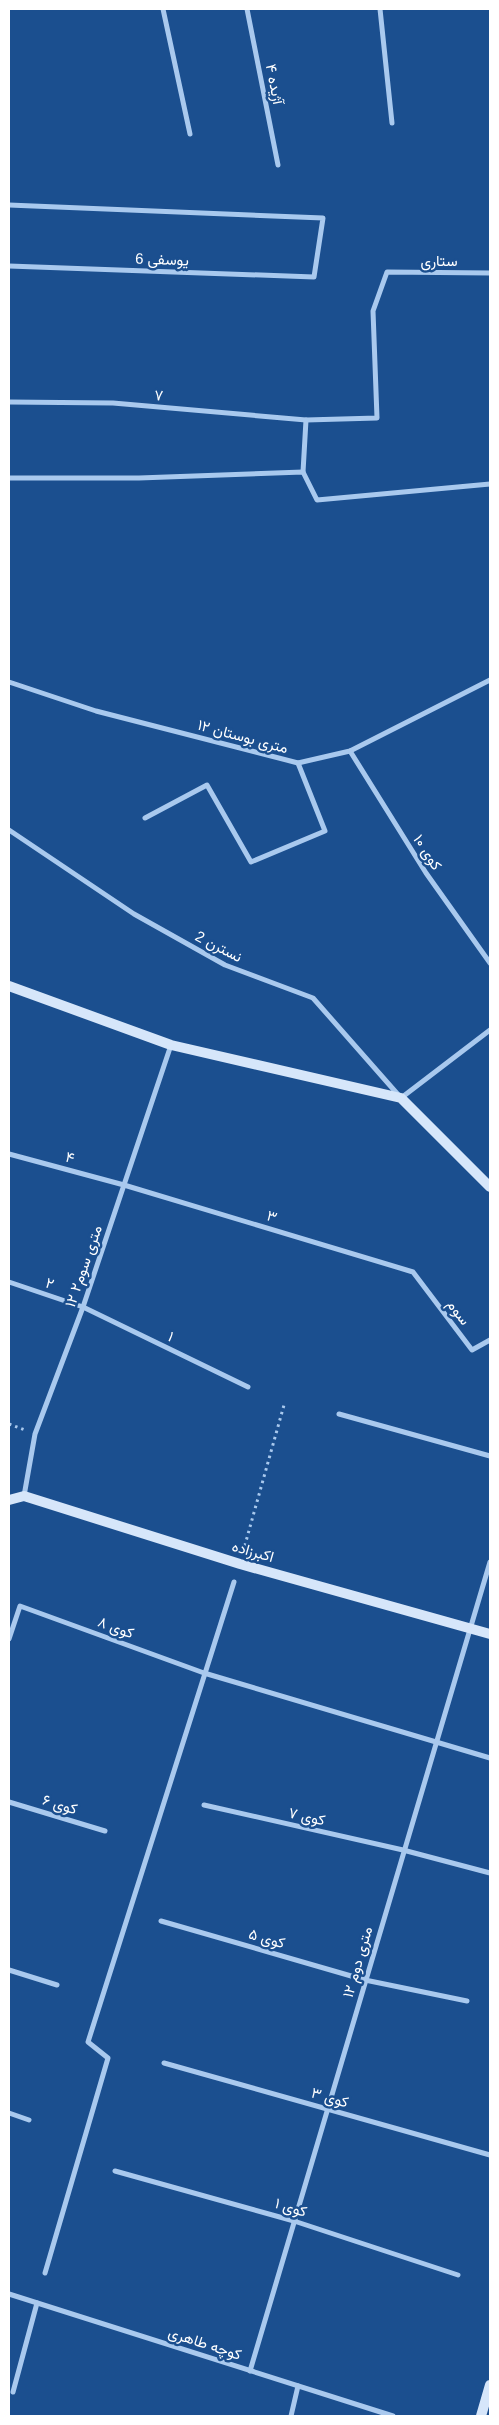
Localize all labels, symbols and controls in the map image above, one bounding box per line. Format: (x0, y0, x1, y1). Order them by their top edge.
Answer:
street label: ۴ آژیده (262, 62, 288, 107)
street label: یوسفی 6 (135, 250, 189, 270)
street label: ستاری (420, 252, 458, 271)
street label: ۷ (154, 386, 164, 404)
street label: ۱۲ متری بوستان (195, 716, 290, 758)
street label: کوی ۱۰ (409, 831, 446, 874)
street label: نسترن 2 (192, 927, 245, 966)
street label: ۴ (64, 1148, 77, 1166)
street label: ۳ (265, 1206, 279, 1226)
street label: ۱۲ متری سوم۲ (61, 1223, 107, 1310)
street label: ۲ (44, 1274, 56, 1292)
street label: سوم (442, 1296, 474, 1329)
street label: ۱ (165, 1327, 177, 1345)
street label: اکبرزاده (230, 1537, 276, 1566)
street label: کوی ۸ (95, 1613, 137, 1643)
street label: کوی ۶ (40, 1791, 80, 1819)
street label: کوی ۷ (287, 1804, 327, 1830)
street label: کوی ۵ (246, 1925, 287, 1953)
street label: ۱۲ متری دوم (339, 1925, 377, 2000)
street label: کوی ۳ (309, 2084, 351, 2112)
street label: کوی ۱ (272, 2194, 309, 2222)
street label: کوچه طاهری (166, 2323, 244, 2365)

